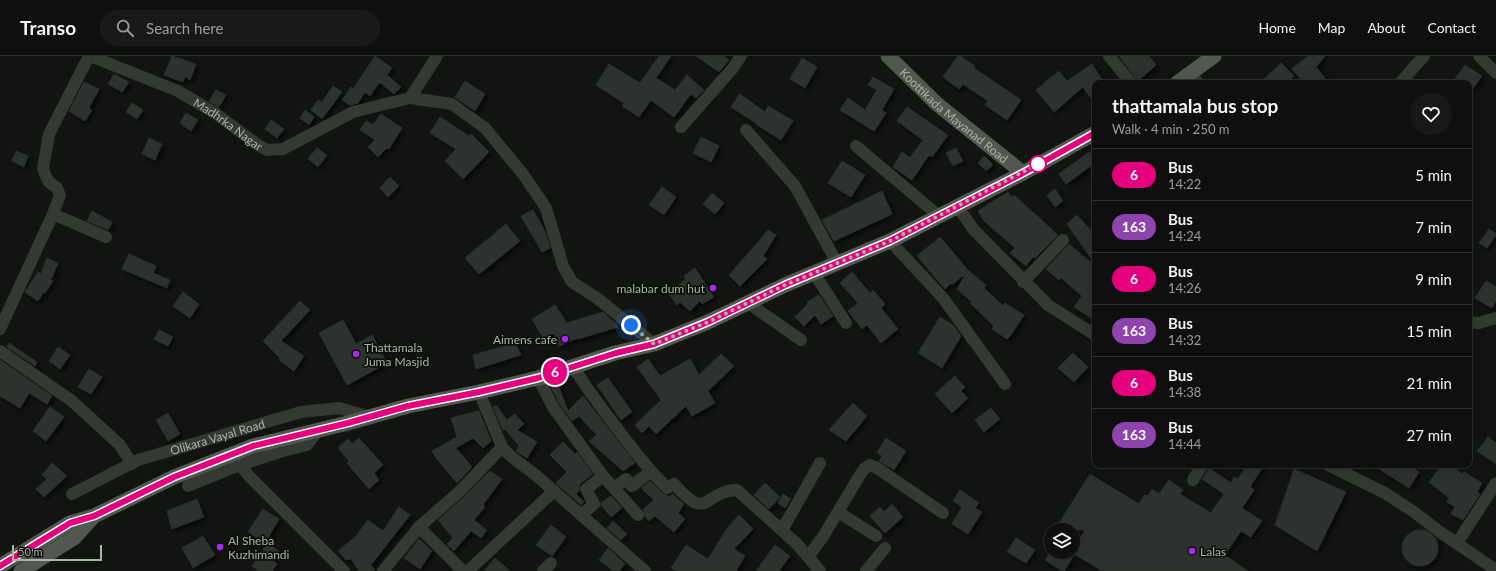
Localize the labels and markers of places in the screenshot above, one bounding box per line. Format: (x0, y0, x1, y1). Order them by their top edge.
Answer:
unlabelled marker (1029, 155, 1047, 173)
place label: malabar dum hut (616, 281, 706, 296)
marker: malabar dum hut (708, 283, 718, 293)
place label: Aimens cafe (493, 332, 557, 347)
marker: Aimens cafe (560, 334, 570, 344)
place label: Thattamala Juma Masjid (364, 340, 429, 369)
marker: Thattamala Juma Masjid (351, 349, 361, 359)
place label: Al Sheba Kuzhimandi (228, 533, 290, 562)
marker: Al Sheba Kuzhimandi (215, 542, 225, 552)
place label: Lalas (1200, 544, 1226, 559)
marker: Lalas (1187, 546, 1197, 556)

